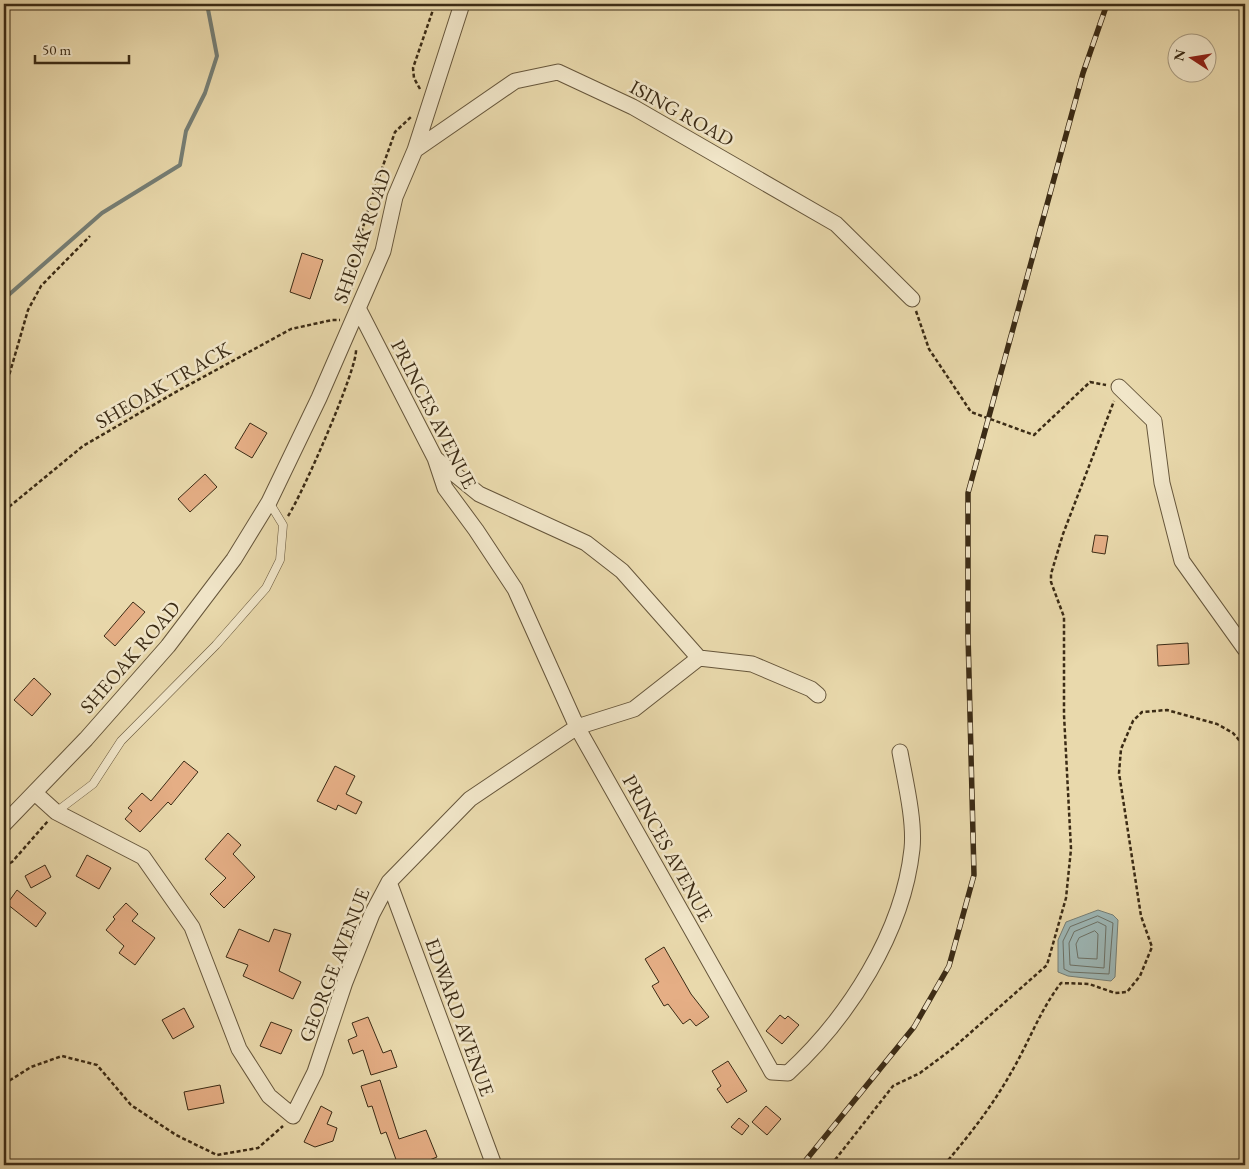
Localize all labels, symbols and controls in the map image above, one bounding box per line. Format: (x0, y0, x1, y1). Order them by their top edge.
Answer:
scale bar (35, 32, 129, 64)
north arrow (1166, 32, 1216, 82)
text: 50 m (42, 40, 71, 59)
text: N (1169, 47, 1189, 63)
street label: ISING ROAD (625, 74, 739, 152)
street label: SHEOAK ROAD (327, 165, 397, 307)
street label: SHEOAK TRACK (90, 335, 236, 434)
street label: PRINCES AVENUE (385, 335, 483, 493)
street label: SHEOAK ROAD (74, 595, 186, 719)
street label: PRINCES AVENUE (617, 770, 719, 926)
street label: GEORGE AVENUE (293, 884, 375, 1046)
street label: EDWARD AVENUE (419, 934, 501, 1100)

